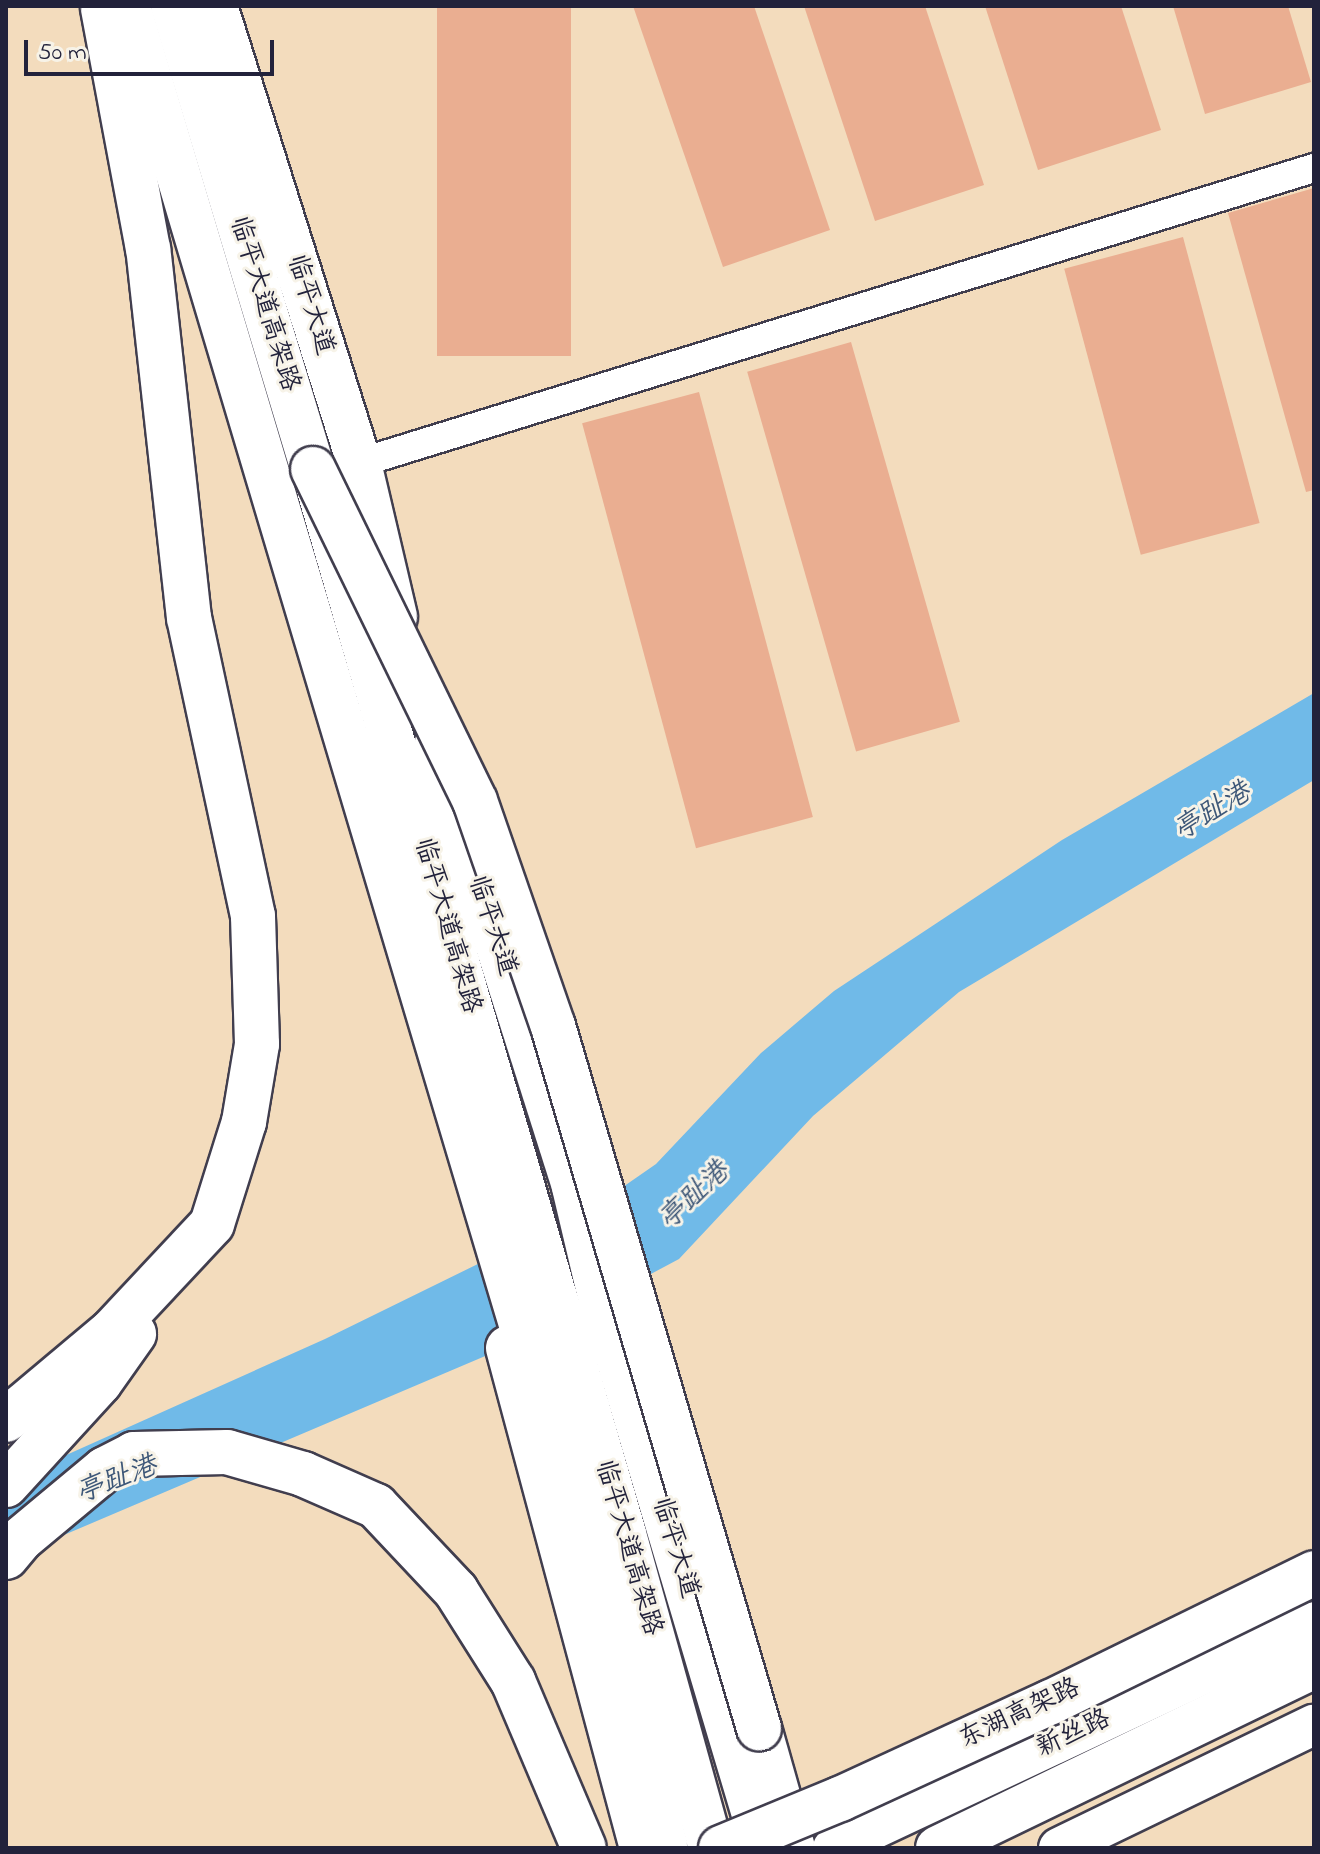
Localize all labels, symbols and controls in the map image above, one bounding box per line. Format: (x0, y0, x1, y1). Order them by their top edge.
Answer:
scale bar (28, 24, 278, 74)
text: 50 m (38, 36, 87, 71)
street label: 临平大道高架路 (221, 212, 305, 396)
street label: 临平大道 (279, 251, 339, 359)
water label: 亭趾港 (1168, 777, 1258, 849)
street label: 临平大道高架路 (406, 834, 486, 1018)
street label: 临平大道 (460, 872, 522, 980)
water label: 亭趾港 (653, 1156, 737, 1238)
water label: 亭趾港 (72, 1450, 162, 1512)
street label: 临平大道高架路 (587, 1456, 667, 1640)
street label: 临平大道 (644, 1494, 704, 1602)
street label: 东湖高架路 (954, 1673, 1086, 1757)
street label: 新丝路 (1032, 1704, 1116, 1766)

